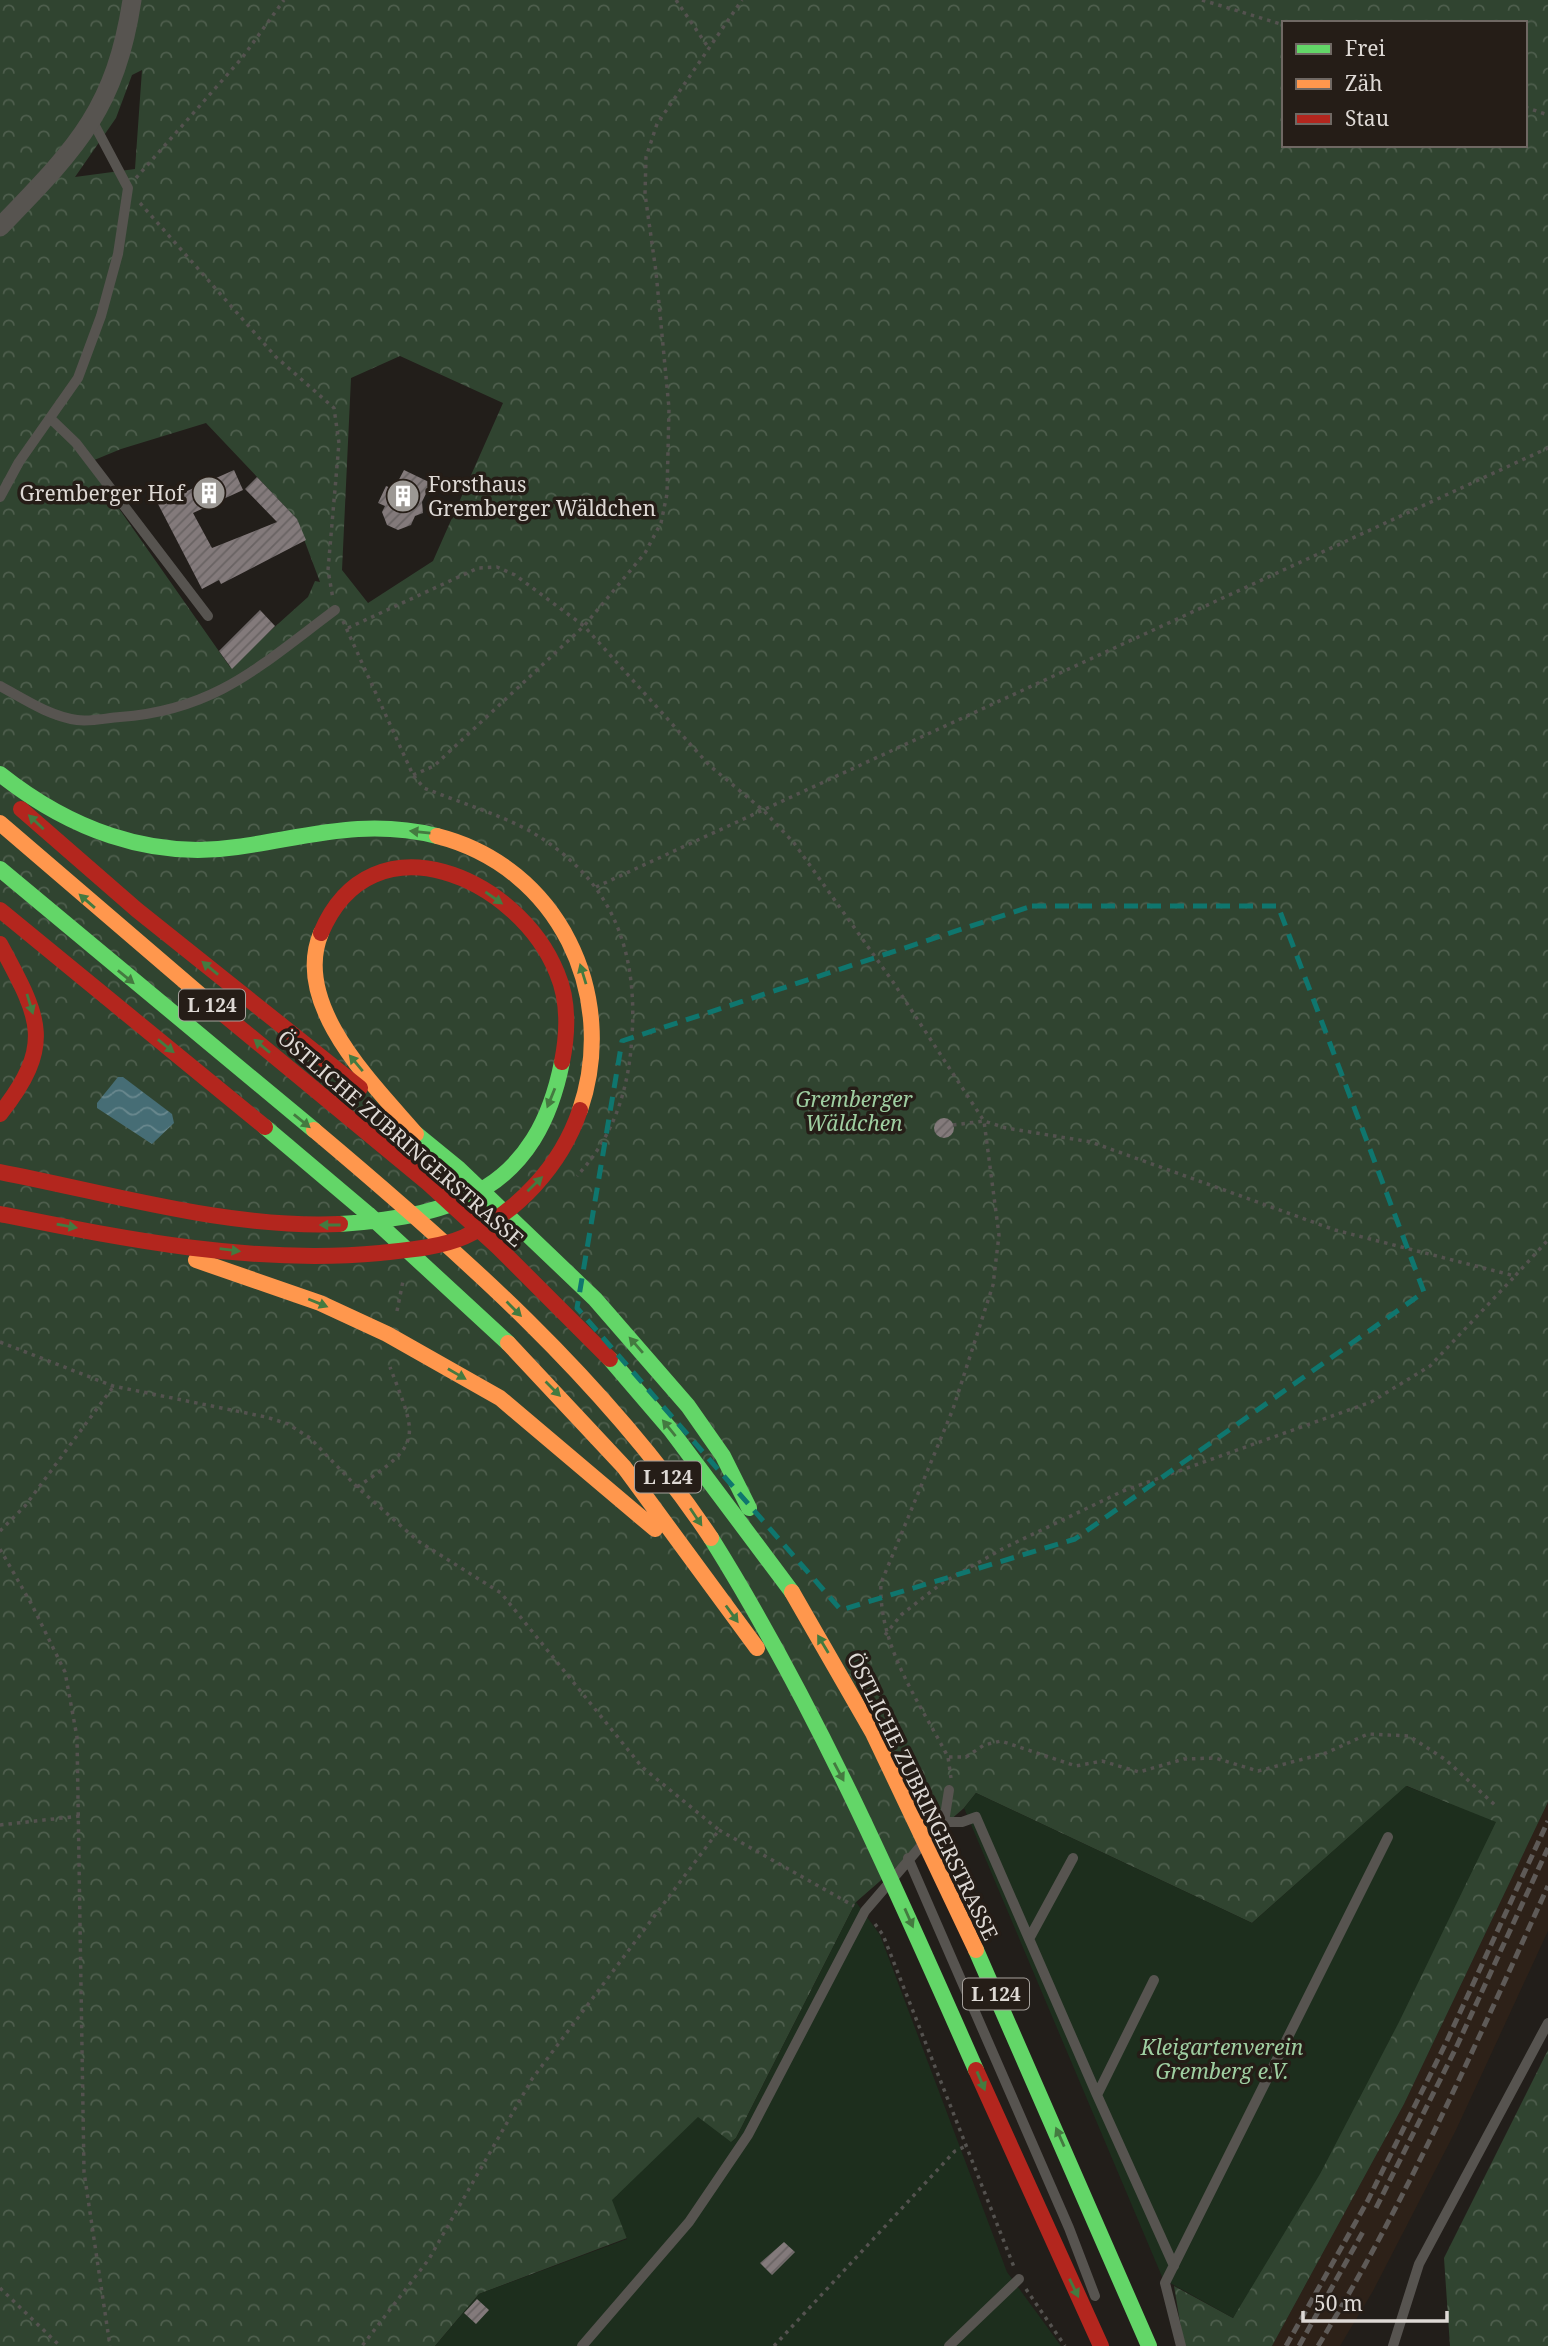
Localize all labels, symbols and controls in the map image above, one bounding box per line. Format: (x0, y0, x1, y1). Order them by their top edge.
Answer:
legend (1282, 21, 1527, 147)
text: Frei (1345, 34, 1386, 62)
text: Zäh (1345, 69, 1383, 97)
text: Stau (1345, 104, 1389, 132)
place label: Forsthaus Gremberger Wäldchen (428, 470, 656, 522)
building icon: Gremberger Hof (190, 474, 228, 512)
building icon: Forsthaus Gremberger Wäldchen (384, 477, 422, 515)
place label: Gremberger Hof (20, 479, 186, 507)
one-way arrow (28, 815, 45, 831)
one-way arrow (408, 827, 430, 838)
one-way arrow (485, 891, 503, 905)
one-way arrow (78, 893, 96, 909)
one-way arrow (201, 961, 219, 976)
one-way arrow (577, 963, 587, 984)
one-way arrow (117, 969, 135, 985)
road number: L 124 (179, 990, 245, 1021)
one-way arrow (26, 994, 36, 1015)
street label: ÖSTLICHE ZUBRINGERSTRASSE (272, 1023, 530, 1253)
one-way arrow (157, 1039, 175, 1054)
one-way arrow (253, 1039, 271, 1054)
one-way arrow (349, 1054, 364, 1071)
park label: Gremberger Wäldchen (796, 1085, 913, 1137)
one-way arrow (545, 1088, 556, 1109)
one-way arrow (294, 1113, 311, 1128)
one-way arrow (526, 1176, 544, 1192)
one-way arrow (318, 1219, 340, 1231)
one-way arrow (56, 1221, 78, 1232)
one-way arrow (219, 1245, 241, 1256)
one-way arrow (307, 1298, 328, 1309)
one-way arrow (505, 1301, 522, 1318)
one-way arrow (629, 1336, 644, 1353)
one-way arrow (448, 1367, 467, 1380)
one-way arrow (544, 1380, 561, 1397)
one-way arrow (662, 1419, 677, 1436)
road number: L 124 (635, 1462, 701, 1492)
one-way arrow (689, 1507, 702, 1526)
one-way arrow (725, 1604, 739, 1623)
one-way arrow (817, 1635, 830, 1654)
street label: ÖSTLICHE ZUBRINGERSTRASSE (841, 1647, 1005, 1945)
one-way arrow (834, 1762, 845, 1782)
one-way arrow (903, 1908, 914, 1928)
road number: L 124 (963, 1978, 1029, 2010)
park label: Kleigartenverein Gremberg e.V. (1140, 2033, 1304, 2085)
one-way arrow (975, 2071, 987, 2091)
one-way arrow (1054, 2127, 1065, 2148)
one-way arrow (1068, 2278, 1079, 2298)
scale bar (1303, 2280, 1446, 2324)
text: 50 m (1314, 2289, 1363, 2317)

